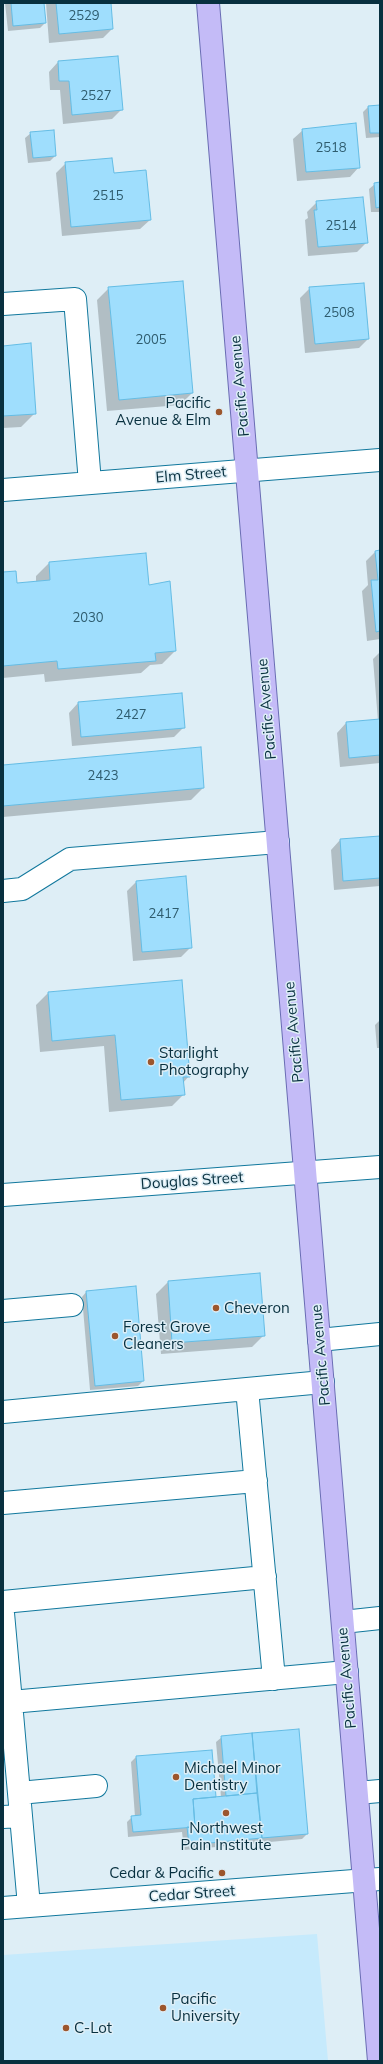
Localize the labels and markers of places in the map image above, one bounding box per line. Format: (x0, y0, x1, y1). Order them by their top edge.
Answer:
place label: Pacific Avenue & Elm (115, 394, 211, 429)
marker: Pacific Avenue & Elm (214, 407, 224, 417)
place label: Starlight Photography (159, 1044, 249, 1079)
marker: Starlight Photography (146, 1057, 156, 1067)
place label: Cheveron (224, 1299, 290, 1317)
marker: Cheveron (211, 1303, 221, 1313)
place label: Forest Grove Cleaners (123, 1318, 211, 1353)
marker: Forest Grove Cleaners (110, 1331, 120, 1341)
place label: Michael Minor Dentistry (184, 1759, 281, 1794)
marker: Michael Minor Dentistry (171, 1772, 181, 1782)
marker: Northwest Pain Institute (221, 1808, 231, 1818)
place label: Northwest Pain Institute (181, 1819, 271, 1854)
place label: Cedar & Pacific (109, 1864, 214, 1882)
marker: Cedar & Pacific (217, 1868, 227, 1878)
place label: Pacific University (171, 1990, 240, 2025)
marker: Pacific University (158, 2003, 168, 2013)
place label: C-Lot (74, 2019, 112, 2037)
marker: C-Lot (61, 2023, 71, 2033)

